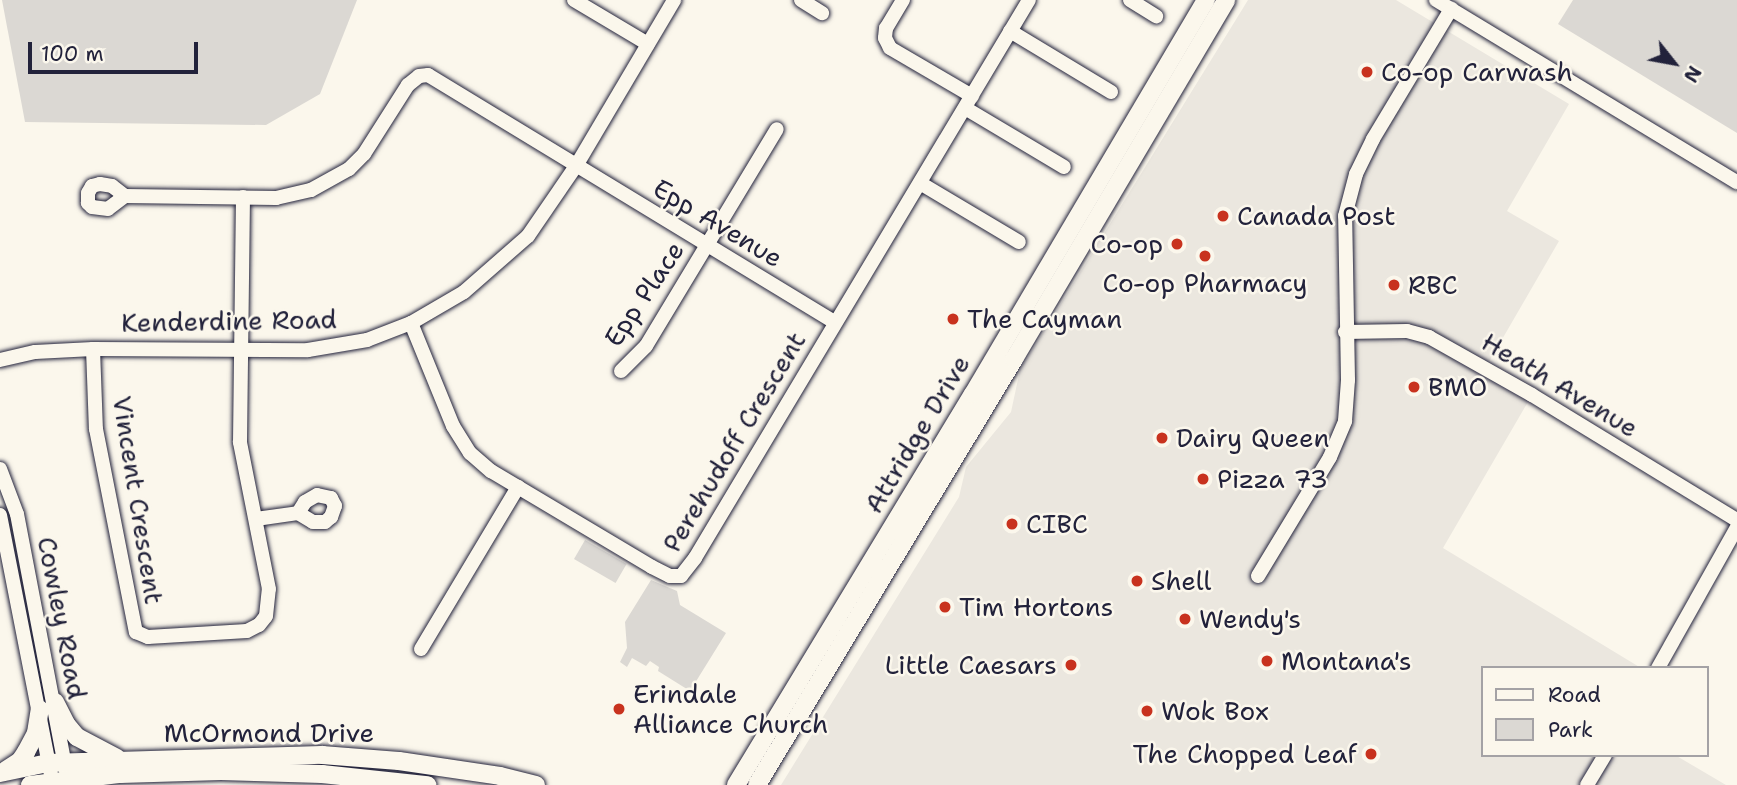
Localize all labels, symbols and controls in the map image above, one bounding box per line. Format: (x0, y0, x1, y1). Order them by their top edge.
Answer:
scale bar (32, 28, 201, 72)
north arrow (1639, 28, 1709, 98)
text: 100 m (41, 40, 104, 68)
place label: Co-op Carwash (1381, 56, 1573, 88)
text: N (1678, 61, 1707, 87)
marker: Co-op Carwash (1359, 64, 1375, 80)
street label: Epp Avenue (648, 172, 788, 274)
place label: Canada Post (1237, 200, 1396, 232)
marker: Canada Post (1215, 208, 1231, 224)
place label: Co-op (1091, 228, 1163, 260)
street label: Epp Place (598, 236, 690, 352)
marker: Co-op (1169, 236, 1185, 252)
marker: Co-op Pharmacy (1197, 248, 1213, 264)
place label: Co-op Pharmacy (1103, 267, 1307, 299)
place label: RBC (1408, 269, 1458, 301)
marker: RBC (1386, 277, 1402, 293)
place label: The Cayman (967, 303, 1122, 335)
street label: Kenderdine Road (121, 304, 337, 338)
marker: The Cayman (945, 311, 961, 327)
street label: Perehudoff Crescent (656, 326, 812, 558)
street label: Heath Avenue (1476, 326, 1644, 444)
street label: Attridge Drive (858, 349, 976, 519)
place label: BMO (1428, 371, 1487, 403)
marker: BMO (1406, 379, 1422, 395)
street label: Vincent Crescent (106, 394, 170, 606)
place label: Dairy Queen (1176, 422, 1329, 454)
marker: Dairy Queen (1154, 430, 1170, 446)
place label: Pizza 73 (1217, 463, 1328, 495)
marker: Pizza 73 (1195, 471, 1211, 487)
place label: CIBC (1026, 508, 1088, 540)
marker: CIBC (1004, 516, 1020, 532)
street label: Cowley Road (31, 534, 93, 702)
place label: Shell (1151, 565, 1211, 597)
marker: Shell (1129, 573, 1145, 589)
place label: Tim Hortons (959, 591, 1113, 623)
marker: Tim Hortons (937, 599, 953, 615)
place label: Wendy's (1199, 603, 1301, 635)
marker: Wendy's (1177, 611, 1193, 627)
place label: Montana's (1281, 645, 1412, 677)
place label: Little Caesars (885, 649, 1057, 681)
marker: Montana's (1259, 653, 1275, 669)
marker: Little Caesars (1063, 657, 1079, 673)
legend (1482, 666, 1709, 757)
place label: Erindale Alliance Church (633, 678, 828, 740)
text: Road (1548, 681, 1601, 709)
place label: Wok Box (1161, 695, 1269, 727)
marker: Erindale Alliance Church (611, 701, 627, 717)
marker: Wok Box (1139, 703, 1155, 719)
text: Park (1548, 716, 1593, 744)
street label: McOrmond Drive (164, 717, 374, 749)
place label: The Chopped Leaf (1133, 738, 1357, 770)
marker: The Chopped Leaf (1363, 746, 1379, 762)

